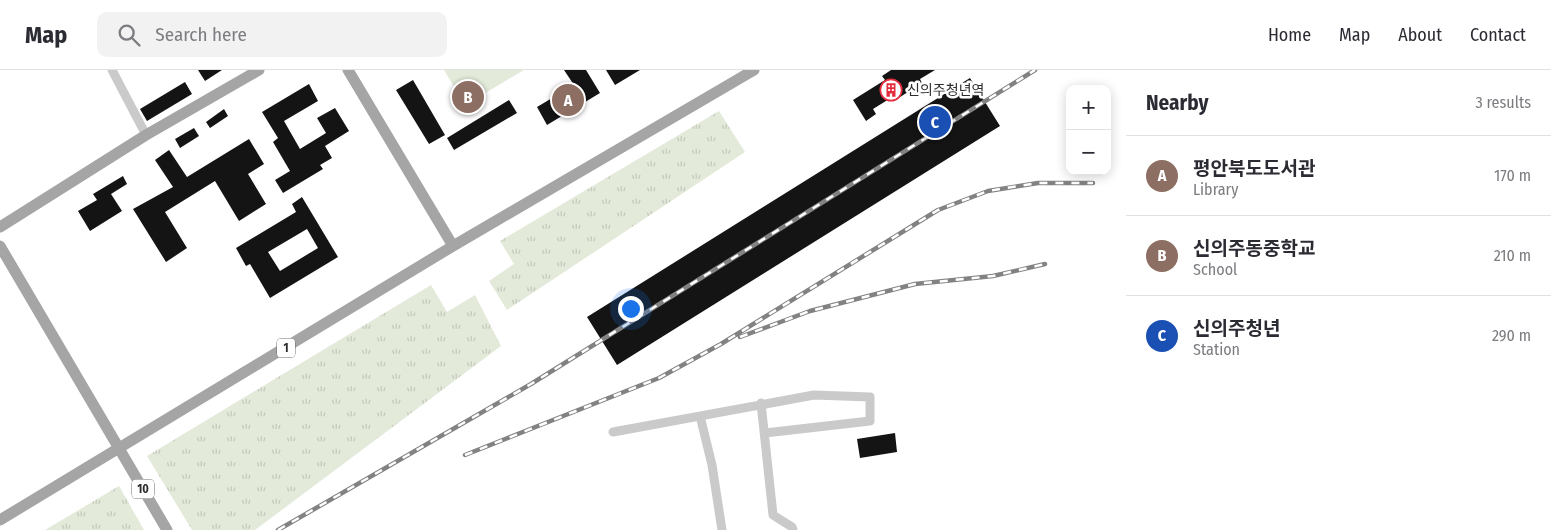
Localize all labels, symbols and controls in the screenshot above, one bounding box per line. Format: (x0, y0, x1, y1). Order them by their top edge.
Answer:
search box (97, 12, 447, 57)
text: Map (25, 21, 67, 49)
icon: search (115, 21, 143, 49)
text: Search here (155, 23, 247, 46)
text: Home (1268, 24, 1311, 46)
text: Map (1339, 24, 1370, 46)
text: About (1398, 24, 1442, 46)
text: Contact (1470, 24, 1526, 46)
pin: B (452, 78, 484, 116)
building icon: 신의주청년역 (879, 78, 903, 102)
pin: A (552, 81, 584, 119)
place label: 신의주청년역 (907, 82, 984, 99)
map controls (1066, 85, 1111, 175)
button: + (1066, 85, 1111, 130)
text: Nearby (1146, 90, 1208, 116)
text: 3 results (1475, 93, 1531, 112)
pin: C (919, 103, 951, 141)
button: − (1066, 130, 1111, 175)
text: 평안북도도서관 (1193, 157, 1315, 180)
text: A (1158, 166, 1166, 185)
text: 170 m (1494, 166, 1531, 185)
text: Library (1193, 180, 1238, 199)
text: 신의주동중학교 (1193, 237, 1315, 260)
text: B (1158, 246, 1166, 265)
text: 210 m (1494, 246, 1531, 265)
text: School (1193, 260, 1237, 279)
your location (618, 296, 644, 322)
text: 신의주청년 (1193, 317, 1280, 340)
text: C (1158, 326, 1166, 345)
text: 290 m (1492, 326, 1531, 345)
road number: 1 (277, 338, 295, 358)
text: Station (1193, 340, 1240, 359)
road number: 10 (132, 479, 154, 498)

